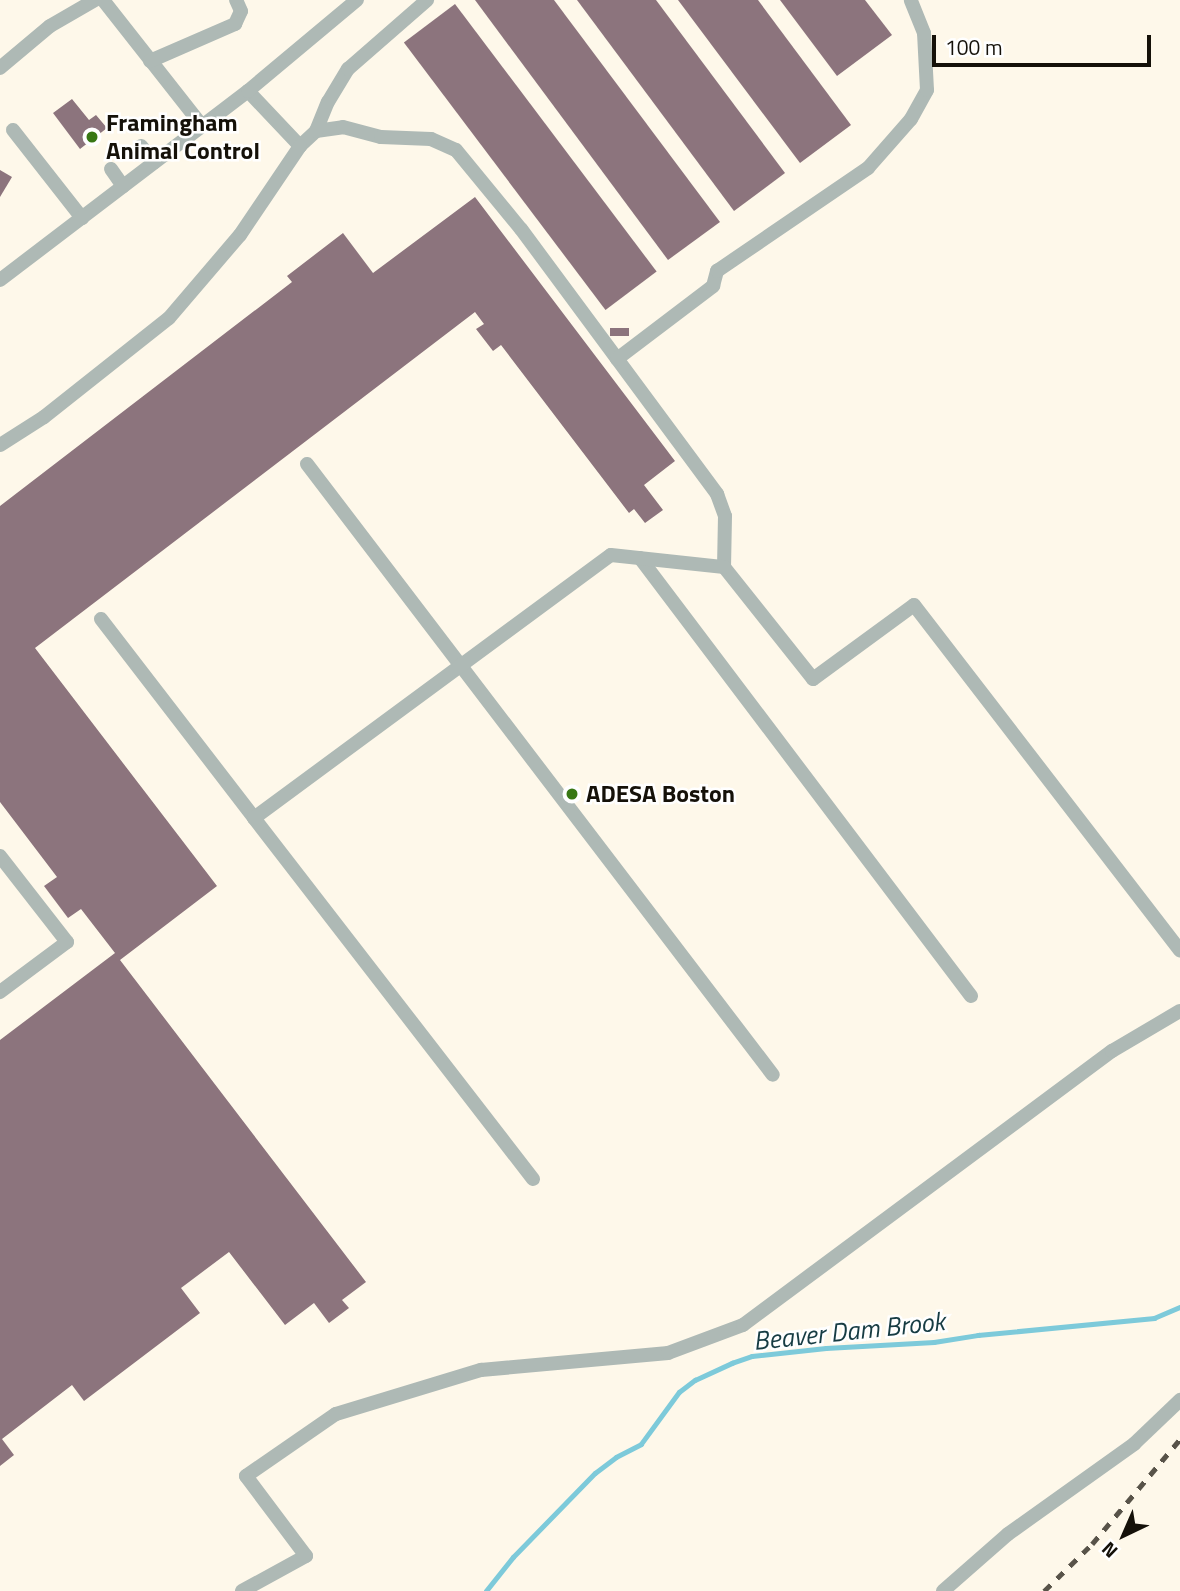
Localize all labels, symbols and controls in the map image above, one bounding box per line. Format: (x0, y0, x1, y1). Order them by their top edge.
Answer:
scale bar (935, 21, 1154, 65)
text: 100 m (945, 31, 1002, 63)
place label: Framingham Animal Control (106, 109, 260, 165)
marker: Framingham Animal Control (84, 129, 100, 145)
place label: ADESA Boston (586, 780, 735, 808)
marker: ADESA Boston (564, 786, 580, 802)
water label: Beaver Dam Brook (752, 1305, 946, 1357)
north arrow (1089, 1500, 1159, 1570)
text: N (1094, 1535, 1124, 1565)

